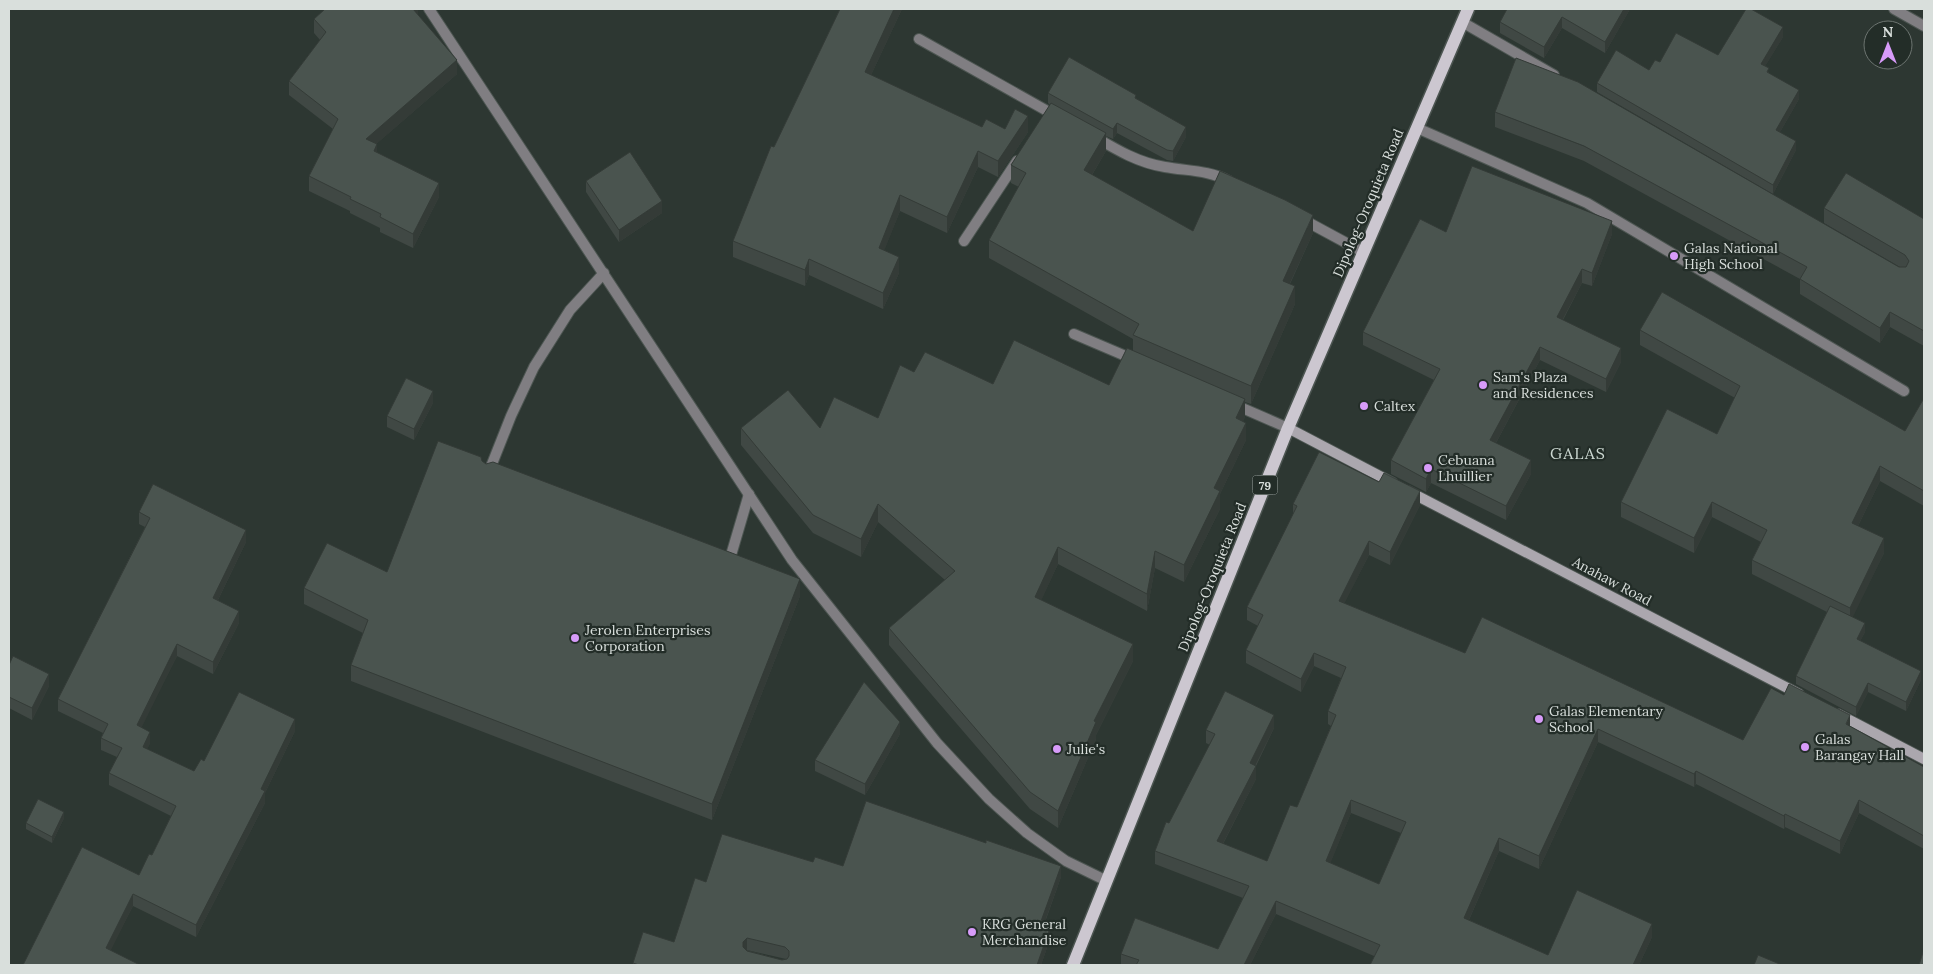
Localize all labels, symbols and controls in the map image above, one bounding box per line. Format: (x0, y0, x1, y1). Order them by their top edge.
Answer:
north arrow (1863, 20, 1913, 70)
text: N (1883, 23, 1894, 41)
street label: Dipolog-Oroquieta Road (1329, 126, 1407, 280)
place label: Galas National High School (1684, 239, 1778, 273)
marker: Galas National High School (1668, 250, 1680, 262)
place label: Sam's Plaza and Residences (1493, 368, 1593, 402)
marker: Sam's Plaza and Residences (1477, 379, 1489, 391)
place label: Caltex (1374, 397, 1416, 415)
marker: Caltex (1358, 400, 1370, 412)
district label: GALAS (1550, 443, 1606, 463)
place label: Cebuana Lhuillier (1438, 451, 1495, 485)
marker: Cebuana Lhuillier (1422, 462, 1434, 474)
road number: 79 (1252, 476, 1278, 494)
street label: Dipolog-Oroquieta Road (1174, 500, 1250, 654)
street label: Anahaw Road (1568, 552, 1655, 609)
place label: Jerolen Enterprises Corporation (584, 621, 710, 655)
marker: Jerolen Enterprises Corporation (569, 632, 581, 644)
place label: Galas Elementary School (1549, 702, 1664, 736)
marker: Galas Elementary School (1533, 713, 1545, 725)
place label: Galas Barangay Hall (1815, 730, 1904, 764)
place label: Julie's (1066, 740, 1105, 758)
marker: Galas Barangay Hall (1799, 741, 1811, 753)
marker: Julie's (1051, 743, 1063, 755)
place label: KRG General Merchandise (982, 915, 1067, 949)
marker: KRG General Merchandise (966, 926, 978, 938)

